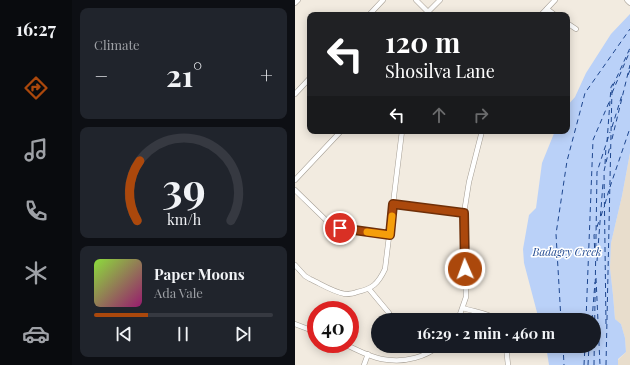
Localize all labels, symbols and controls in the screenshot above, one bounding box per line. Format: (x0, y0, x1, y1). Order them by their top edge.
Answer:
text: 16:27 (16, 17, 56, 41)
text: 120 m (385, 23, 460, 60)
icon: left (319, 28, 371, 80)
text: Climate (94, 36, 140, 53)
text: 21° (166, 55, 202, 95)
text: Shosilva Lane (385, 59, 495, 83)
text: − (94, 60, 108, 90)
text: + (260, 60, 273, 90)
icon: directions (22, 74, 50, 102)
icon: left (386, 104, 408, 126)
icon: ahead (428, 104, 450, 126)
icon: right (470, 104, 492, 126)
icon: music (22, 136, 50, 164)
text: 39 (162, 158, 205, 213)
icon: phone (22, 197, 50, 225)
text: km/h (166, 209, 201, 228)
pin (323, 211, 357, 245)
icon: arrive (329, 217, 351, 239)
water label: Badagry Creek (531, 244, 602, 259)
position arrow (444, 248, 486, 290)
icon: climate (22, 259, 50, 287)
text: Paper Moons (154, 264, 245, 284)
text: Ada Vale (154, 284, 203, 301)
speed limit sign: 40 (307, 301, 359, 353)
icon: car (22, 320, 50, 348)
icon: previous (113, 323, 135, 345)
icon: pause (172, 323, 194, 345)
icon: next (232, 323, 254, 345)
text: 16:29 · 2 min · 460 m (417, 323, 555, 343)

